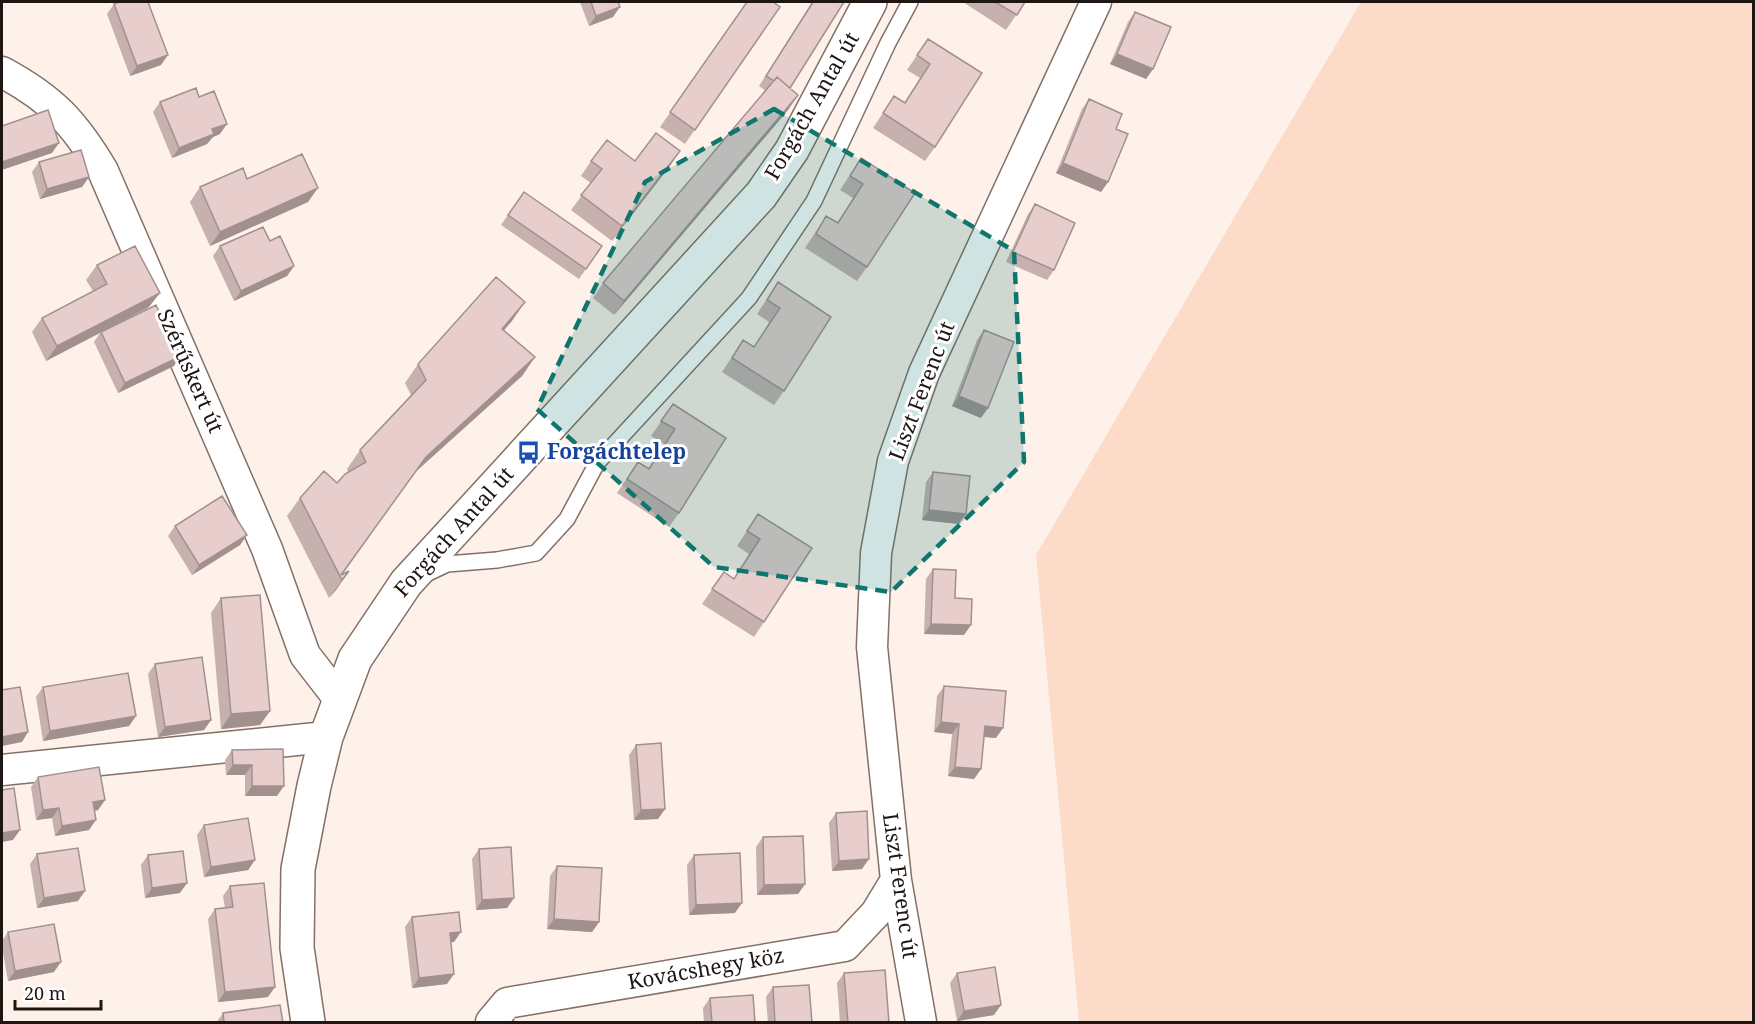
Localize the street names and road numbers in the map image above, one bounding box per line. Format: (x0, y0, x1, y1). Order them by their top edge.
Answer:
street label: Forgách Antal út (757, 27, 865, 184)
street label: Szérűskert út (151, 304, 231, 437)
street label: Liszt Ferenc út (882, 317, 960, 464)
street label: Forgách Antal út (387, 460, 519, 602)
street label: Liszt Ferenc út (877, 811, 925, 961)
street label: Kovácshegy köz (626, 941, 786, 996)

